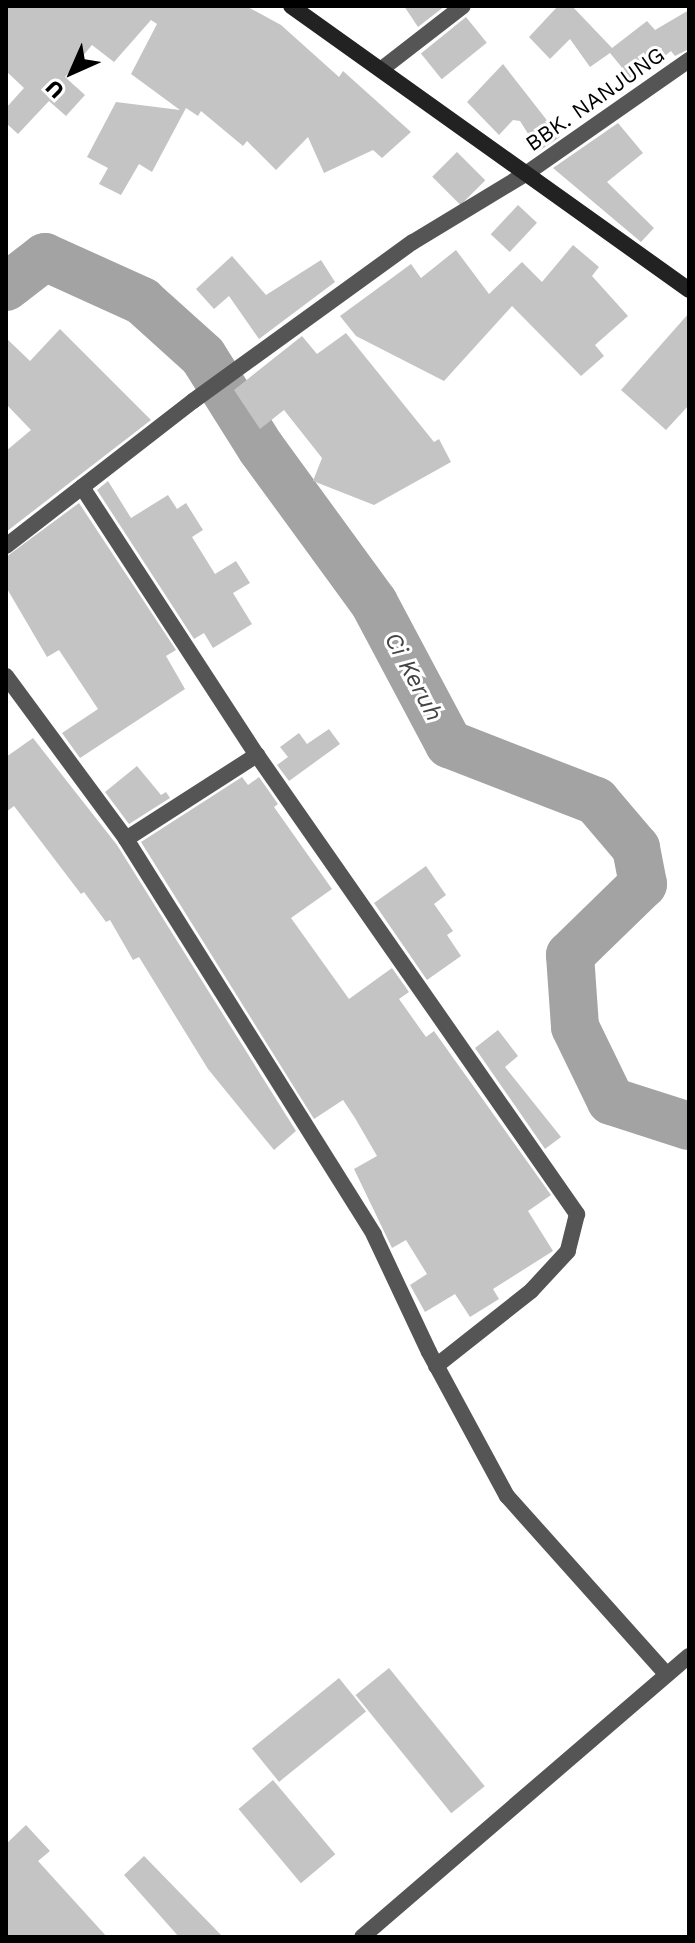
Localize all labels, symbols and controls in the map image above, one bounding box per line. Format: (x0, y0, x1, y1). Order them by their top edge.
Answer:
north arrow (32, 32, 112, 112)
street label: BBK. NANJUNG (520, 41, 670, 157)
text: U (40, 75, 69, 104)
water label: Ci Keruh (378, 628, 448, 726)

